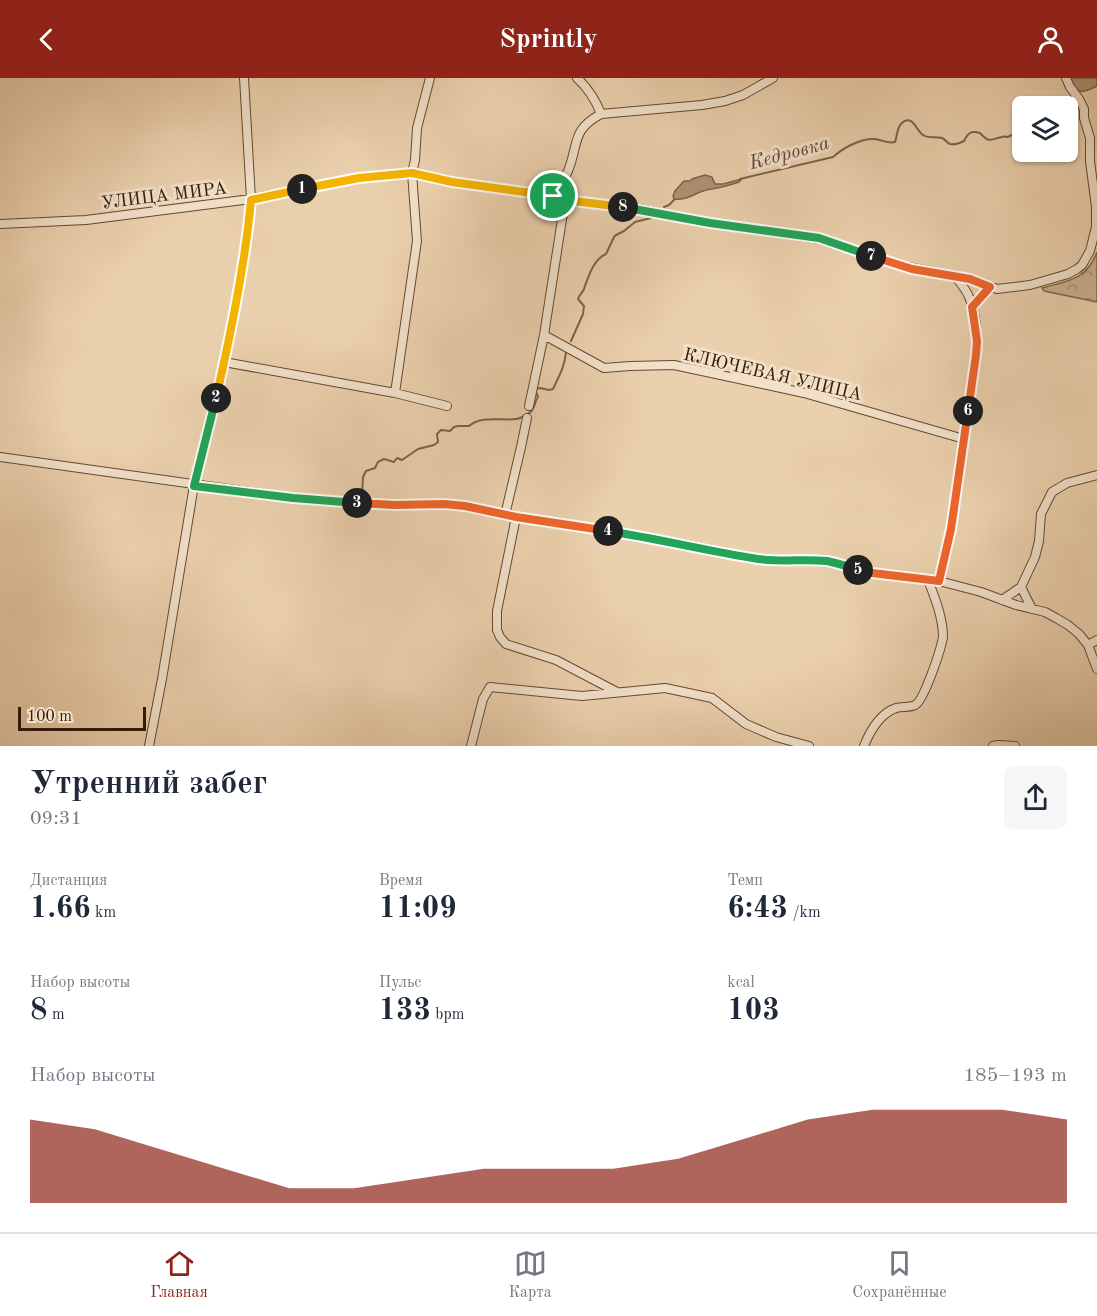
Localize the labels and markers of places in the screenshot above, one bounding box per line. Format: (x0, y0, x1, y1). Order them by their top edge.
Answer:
pin (527, 170, 578, 221)
pin: 1 (287, 174, 317, 204)
pin: 8 (608, 192, 638, 222)
pin: 7 (856, 241, 886, 271)
pin: 2 (201, 383, 231, 413)
pin: 6 (953, 396, 983, 426)
pin: 3 (342, 488, 372, 518)
pin: 4 (593, 516, 623, 546)
pin: 5 (843, 555, 873, 585)

